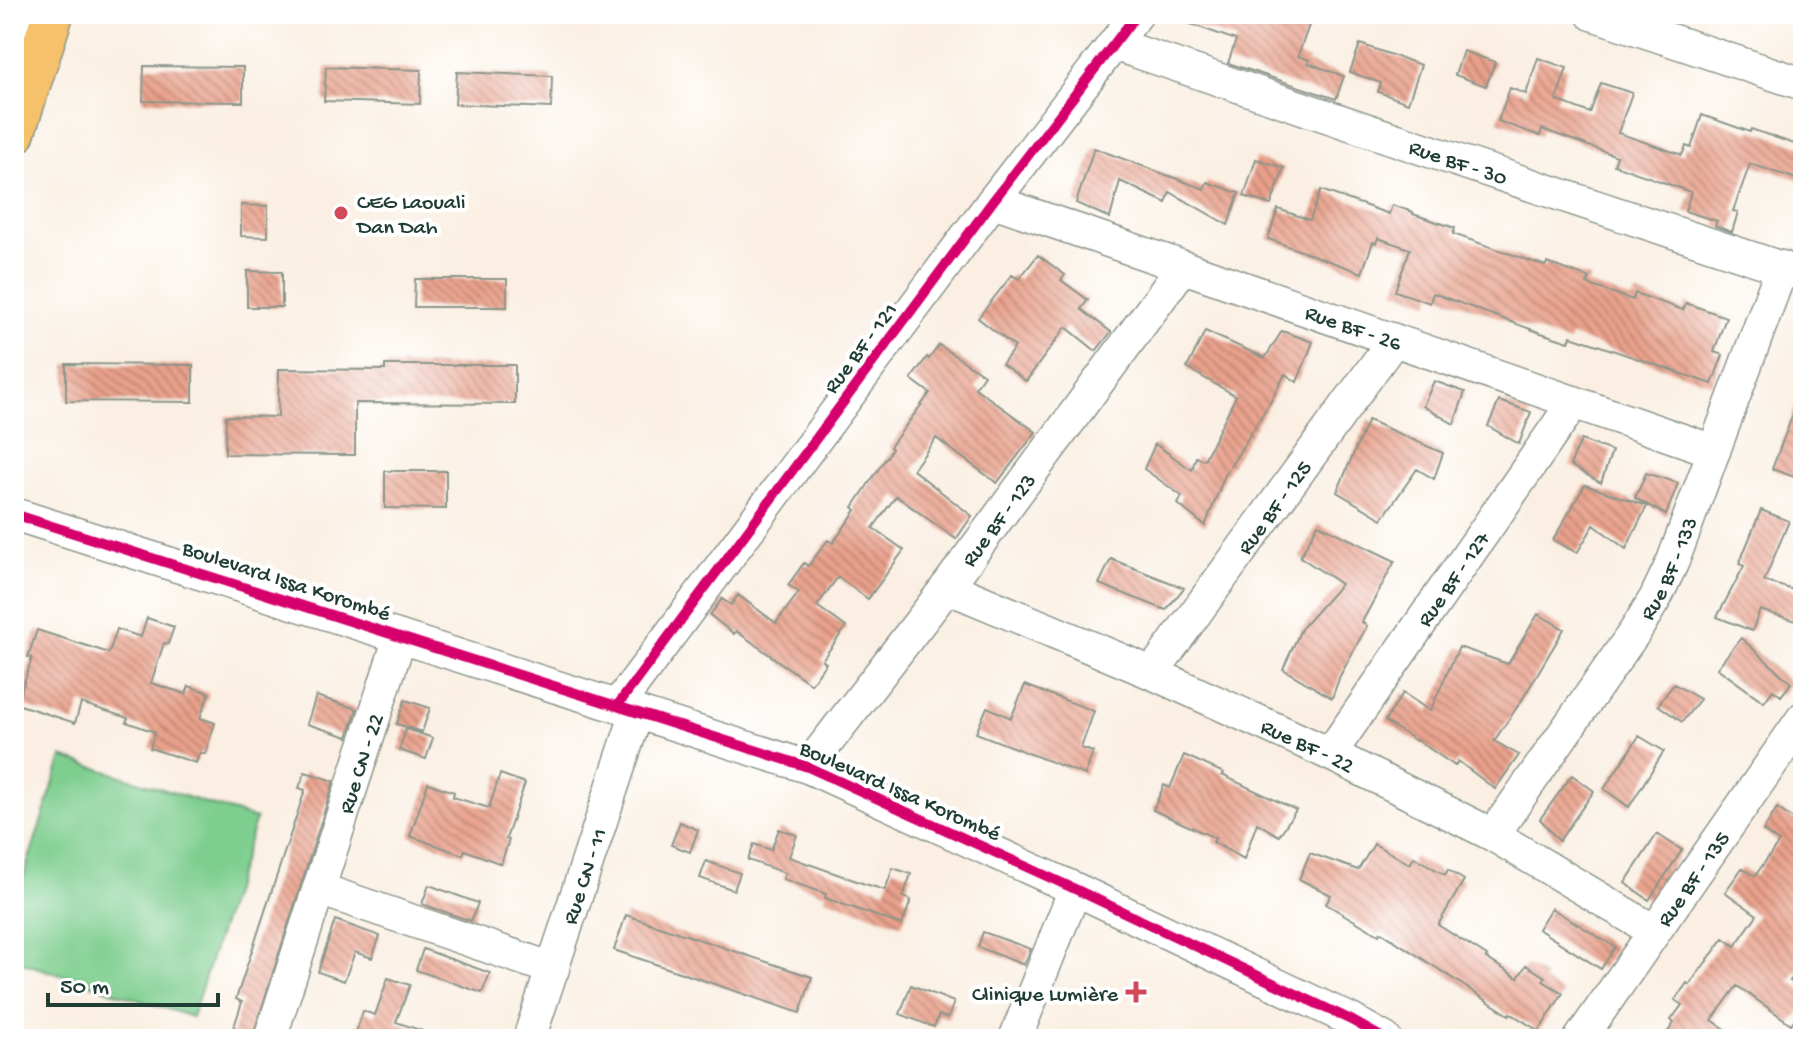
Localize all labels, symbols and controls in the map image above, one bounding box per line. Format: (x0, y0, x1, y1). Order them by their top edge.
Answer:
street label: Rue BF - 30 (1405, 136, 1510, 193)
place label: CEG Laouali Dan Dah (355, 191, 466, 242)
marker: CEG Laouali Dan Dah (332, 204, 350, 222)
street label: Rue BF - 121 (820, 299, 905, 400)
street label: Rue BF - 26 (1301, 301, 1405, 359)
street label: Rue BF - 125 (1234, 457, 1319, 561)
street label: Rue BF - 123 (957, 470, 1043, 573)
street label: Rue BF - 133 (1636, 514, 1705, 626)
street label: Rue BF - 127 (1413, 528, 1497, 633)
street label: Boulevard Issa Korombé (177, 537, 394, 629)
street label: Rue CN - 22 (335, 711, 391, 818)
street label: Rue BF - 22 (1256, 715, 1358, 781)
street label: Boulevard Issa Korombé (794, 736, 1004, 849)
street label: Rue CN - 11 (559, 825, 615, 928)
street label: Rue BF - 135 (1653, 828, 1737, 933)
scale bar (48, 957, 218, 1007)
text: 50 m (60, 974, 109, 1003)
marker: Clinique Lumière (1125, 981, 1147, 1003)
place label: Clinique Lumière (972, 983, 1119, 1009)

